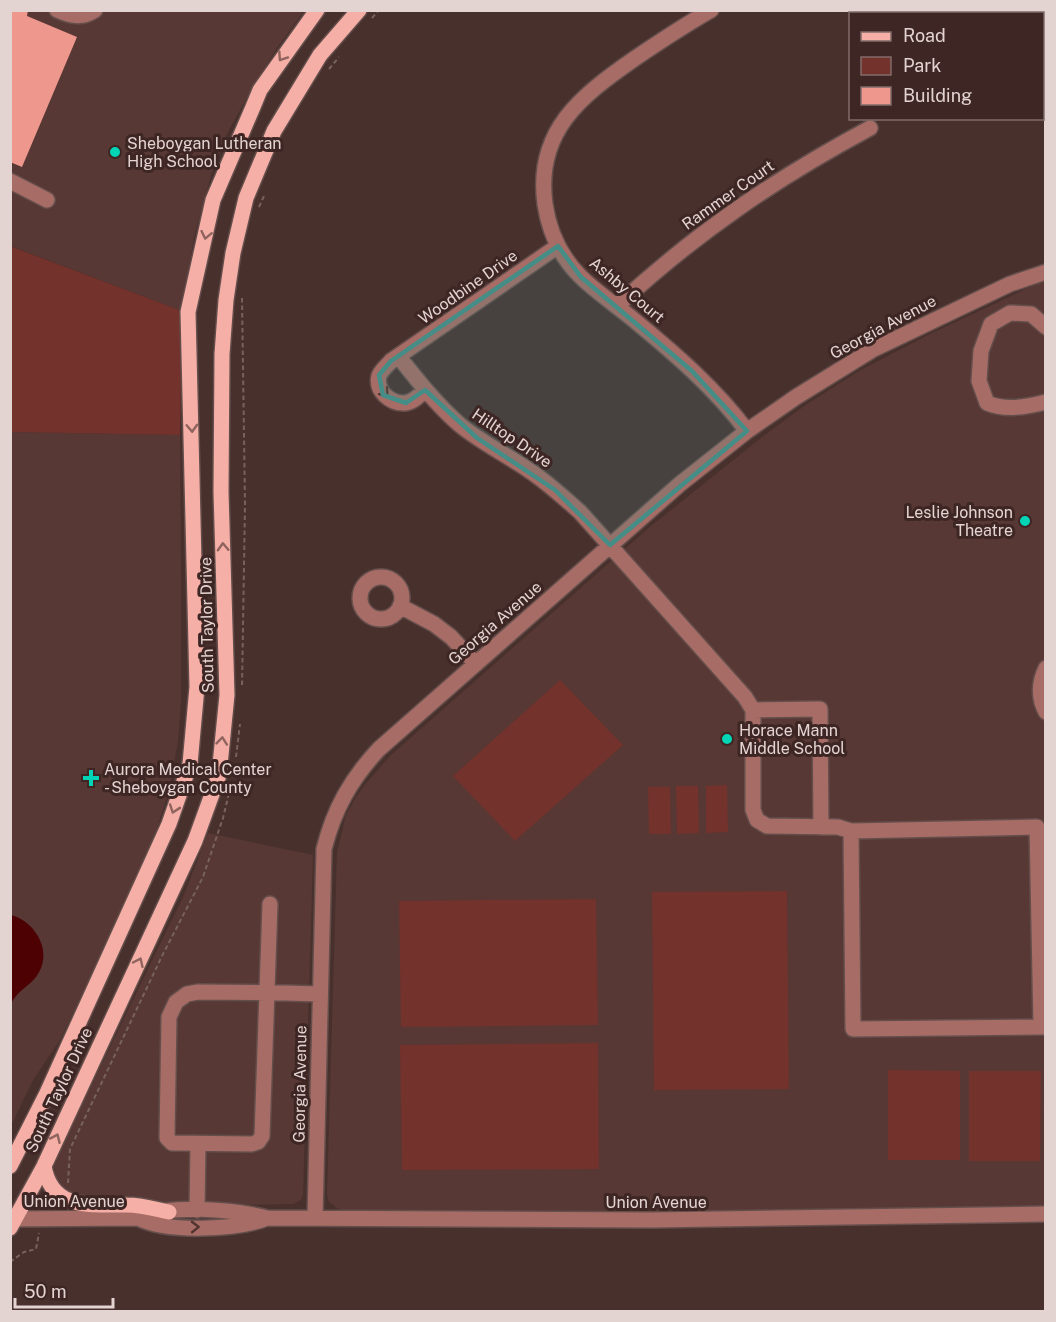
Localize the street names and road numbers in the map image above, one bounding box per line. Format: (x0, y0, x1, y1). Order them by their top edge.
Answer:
street label: Rammer Court (678, 156, 778, 234)
street label: Woodbine Drive (415, 246, 521, 328)
street label: Ashby Court (586, 253, 668, 327)
street label: Georgia Avenue (827, 291, 939, 363)
street label: Hilltop Drive (469, 404, 555, 472)
street label: South Taylor Drive (196, 557, 218, 693)
street label: Georgia Avenue (444, 577, 546, 669)
street label: South Taylor Drive (22, 1024, 96, 1156)
street label: Georgia Avenue (289, 1025, 311, 1143)
street label: Union Avenue (23, 1192, 125, 1211)
street label: Union Avenue (605, 1193, 707, 1212)

